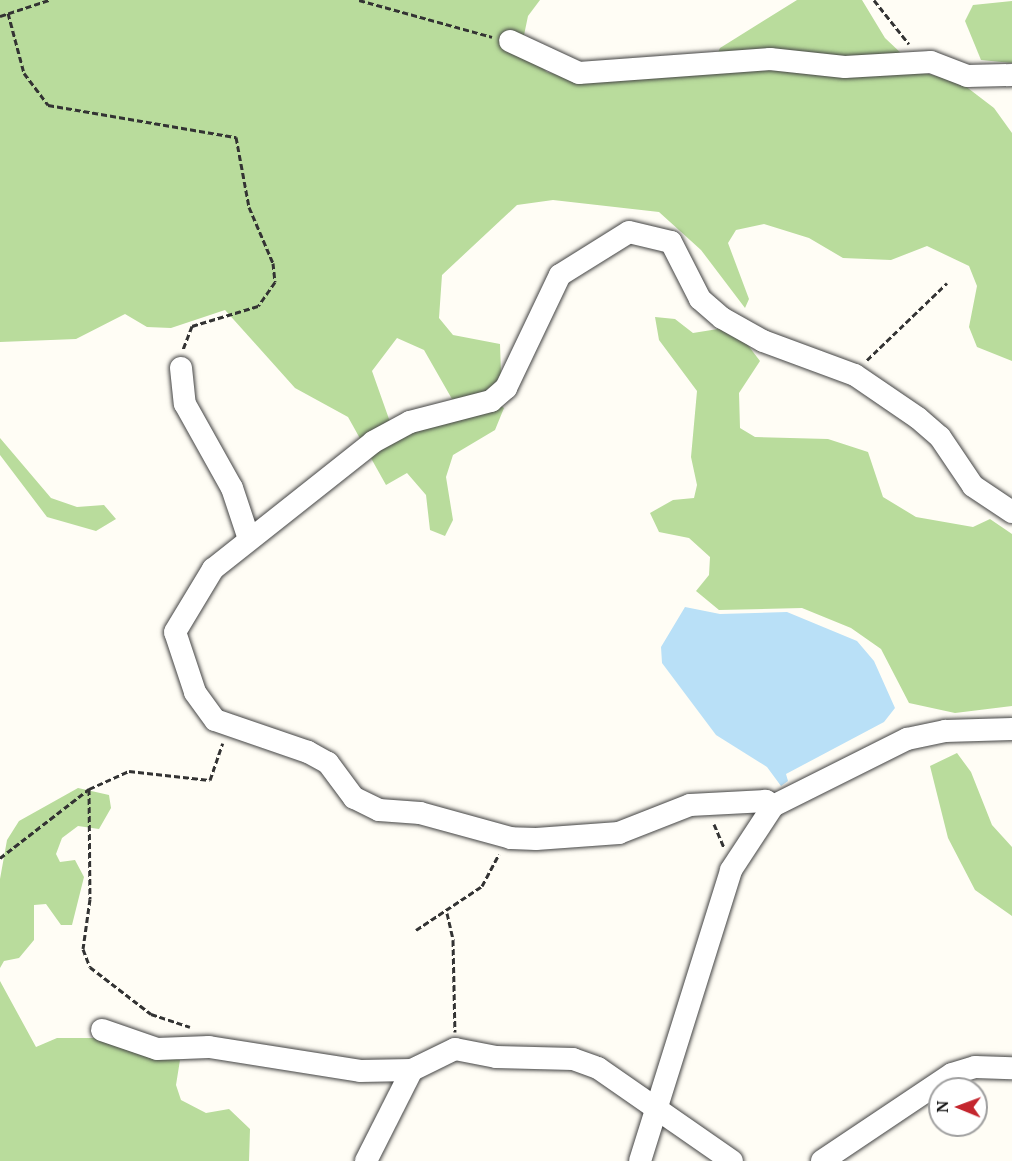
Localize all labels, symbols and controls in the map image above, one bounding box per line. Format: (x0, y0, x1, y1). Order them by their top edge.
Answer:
north arrow (928, 1077, 988, 1137)
text: N (931, 1100, 953, 1113)

